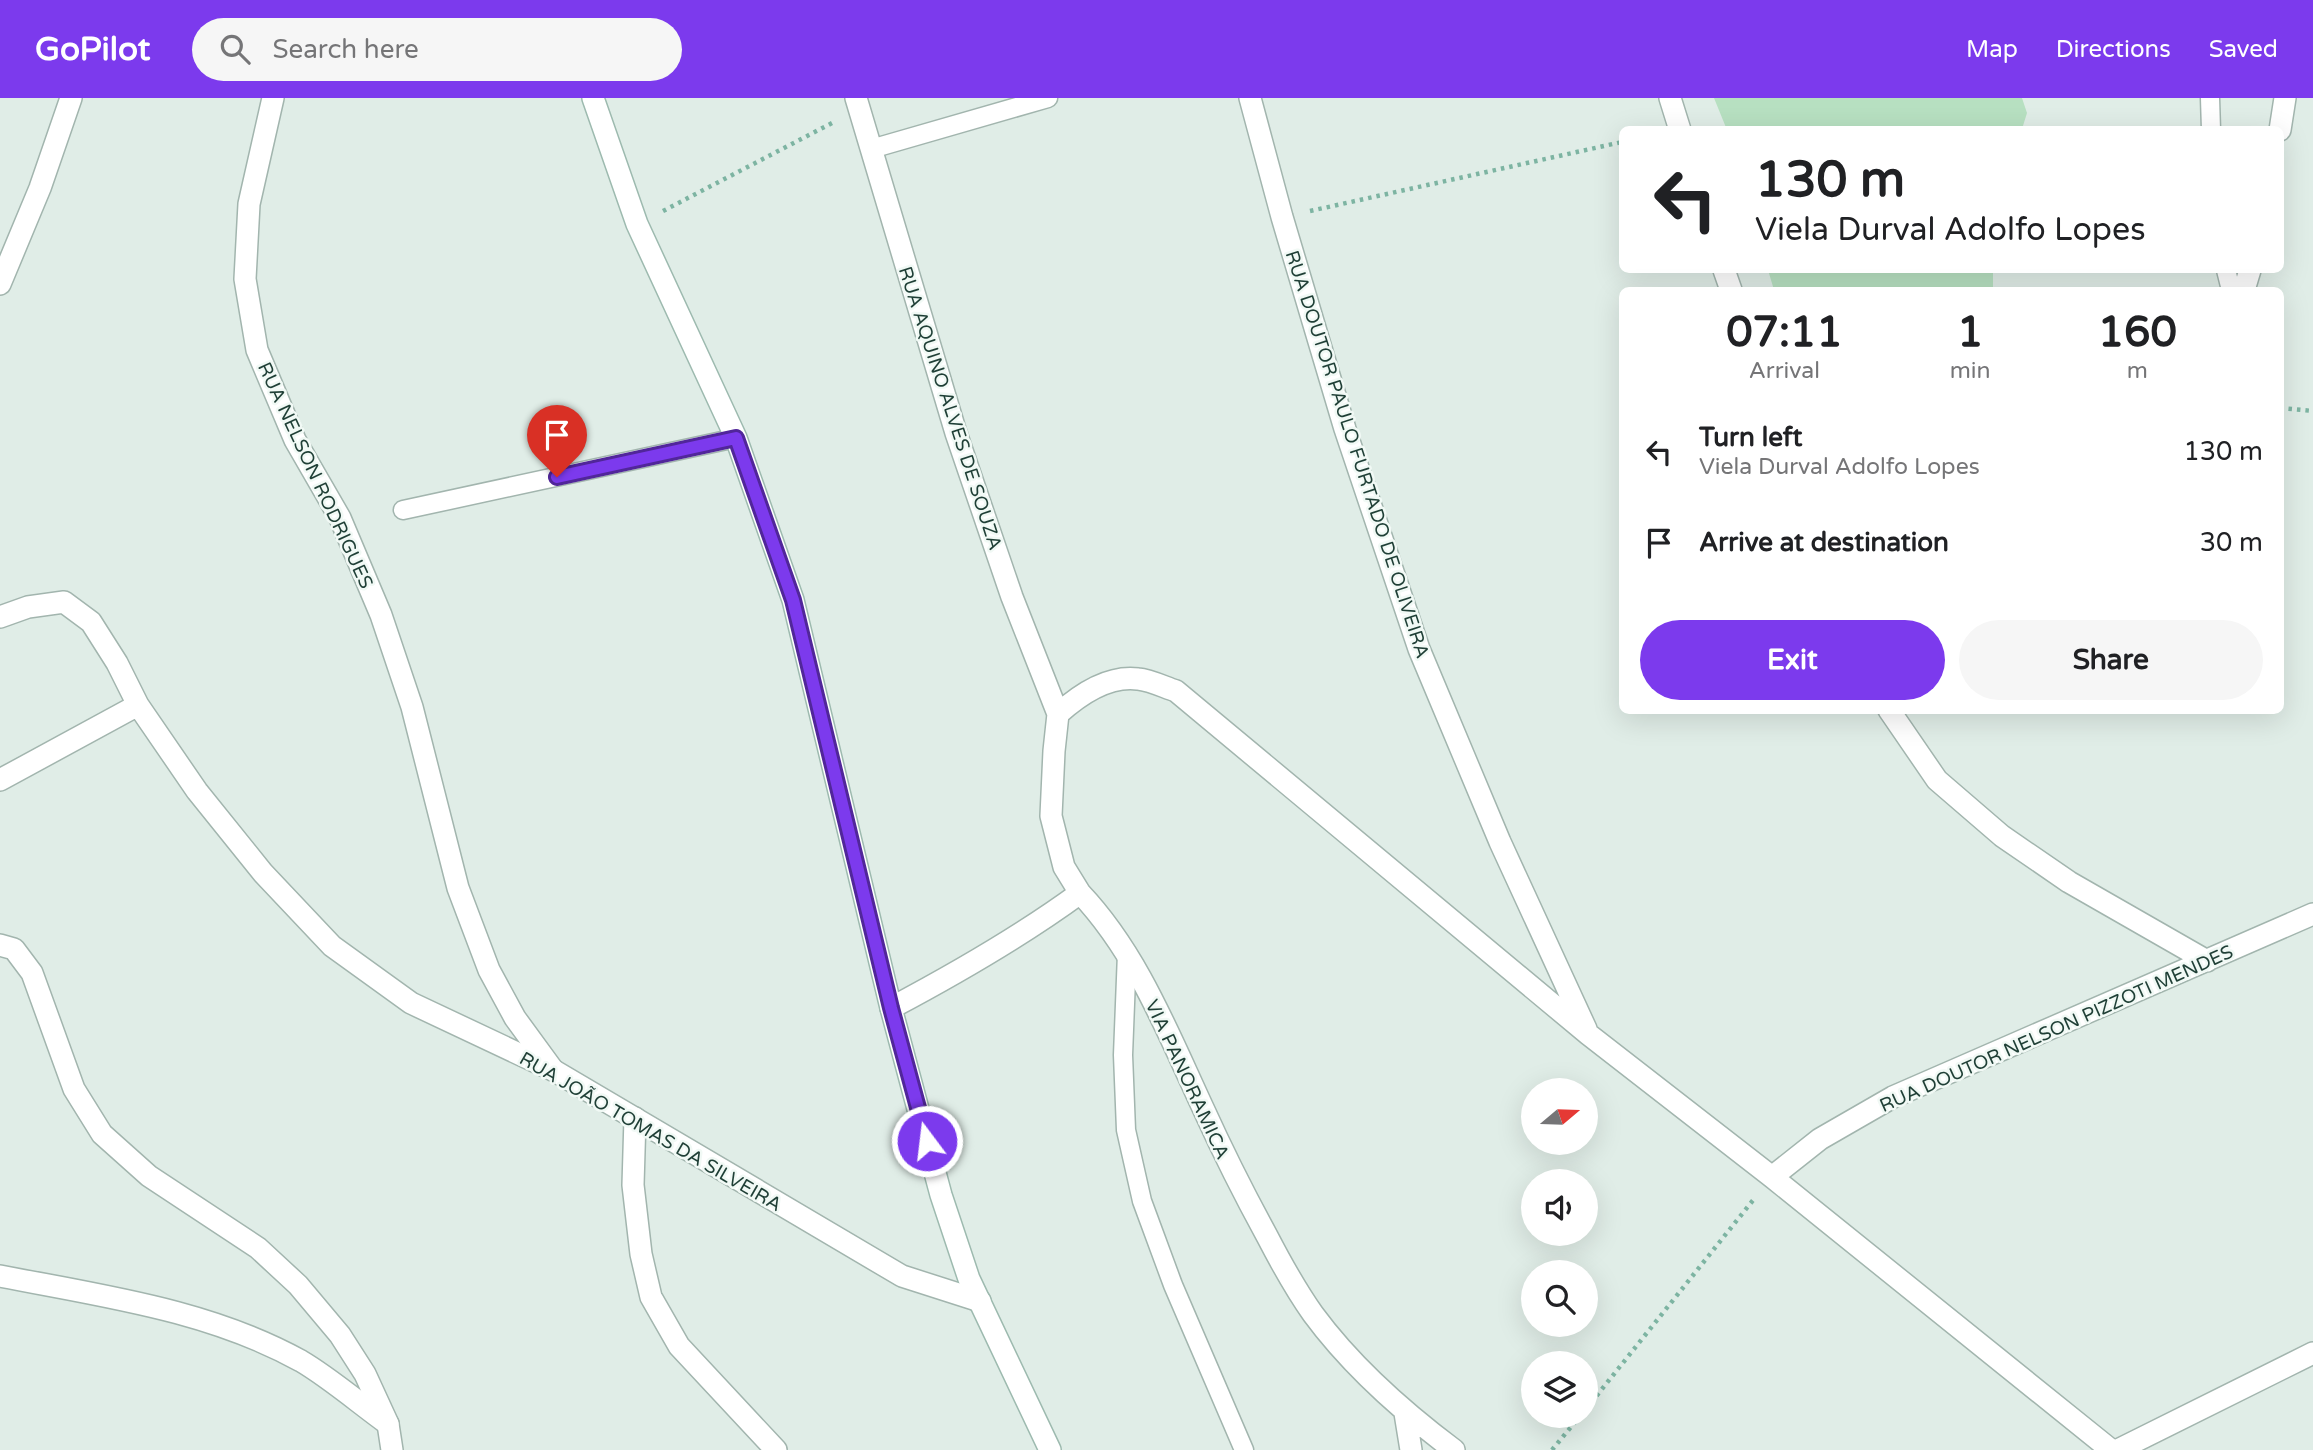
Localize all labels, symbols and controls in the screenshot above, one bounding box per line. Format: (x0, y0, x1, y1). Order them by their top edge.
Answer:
search box (192, 18, 682, 81)
text: GoPilot (35, 30, 150, 69)
icon: search (216, 30, 254, 68)
text: Search here (272, 34, 419, 65)
text: Map (1966, 35, 2018, 64)
text: Directions (2056, 35, 2171, 64)
text: Saved (2209, 35, 2278, 64)
text: 130 m (1755, 151, 1905, 210)
icon: left (1640, 154, 1731, 245)
text: Viela Durval Adolfo Lopes (1755, 211, 2146, 249)
street label: RUA DOUTOR PAULO FURTADO DE OLIVEIRA (1281, 248, 1434, 661)
street label: RUA AQUINO ALVES DE SOUZA (894, 264, 1006, 553)
text: 07:11 (1726, 307, 1843, 358)
text: 1 (1957, 307, 1983, 358)
text: 160 (2098, 307, 2177, 358)
text: Arrival (1749, 357, 1820, 385)
text: min (1950, 357, 1991, 385)
text: m (2127, 357, 2148, 385)
street label: RUA NELSON RODRIGUES (253, 359, 377, 592)
pin (527, 405, 587, 477)
icon: arrive (538, 416, 576, 454)
text: Turn left (1699, 422, 1802, 453)
icon: left (1640, 433, 1678, 471)
text: 130 m (2183, 436, 2263, 467)
text: Viela Durval Adolfo Lopes (1699, 453, 1980, 481)
icon: arrive (1640, 524, 1678, 562)
text: Arrive at destination (1699, 527, 1949, 558)
text: 30 m (2200, 527, 2263, 558)
button: Exit (1640, 620, 1945, 700)
button: Share (1959, 620, 2263, 700)
street label: RUA DOUTOR NELSON PIZZOTI MENDES (1876, 941, 2237, 1117)
street label: VIA PANORAMICA (1140, 996, 1234, 1163)
street label: RUA JOÃO TOMAS DA SILVEIRA (515, 1047, 786, 1216)
north arrow (1521, 1078, 1598, 1155)
map controls (1521, 1078, 1598, 1428)
position arrow (890, 1104, 964, 1178)
button: sound (1521, 1169, 1598, 1246)
button: search (1521, 1260, 1598, 1337)
button: layers (1521, 1351, 1598, 1428)

